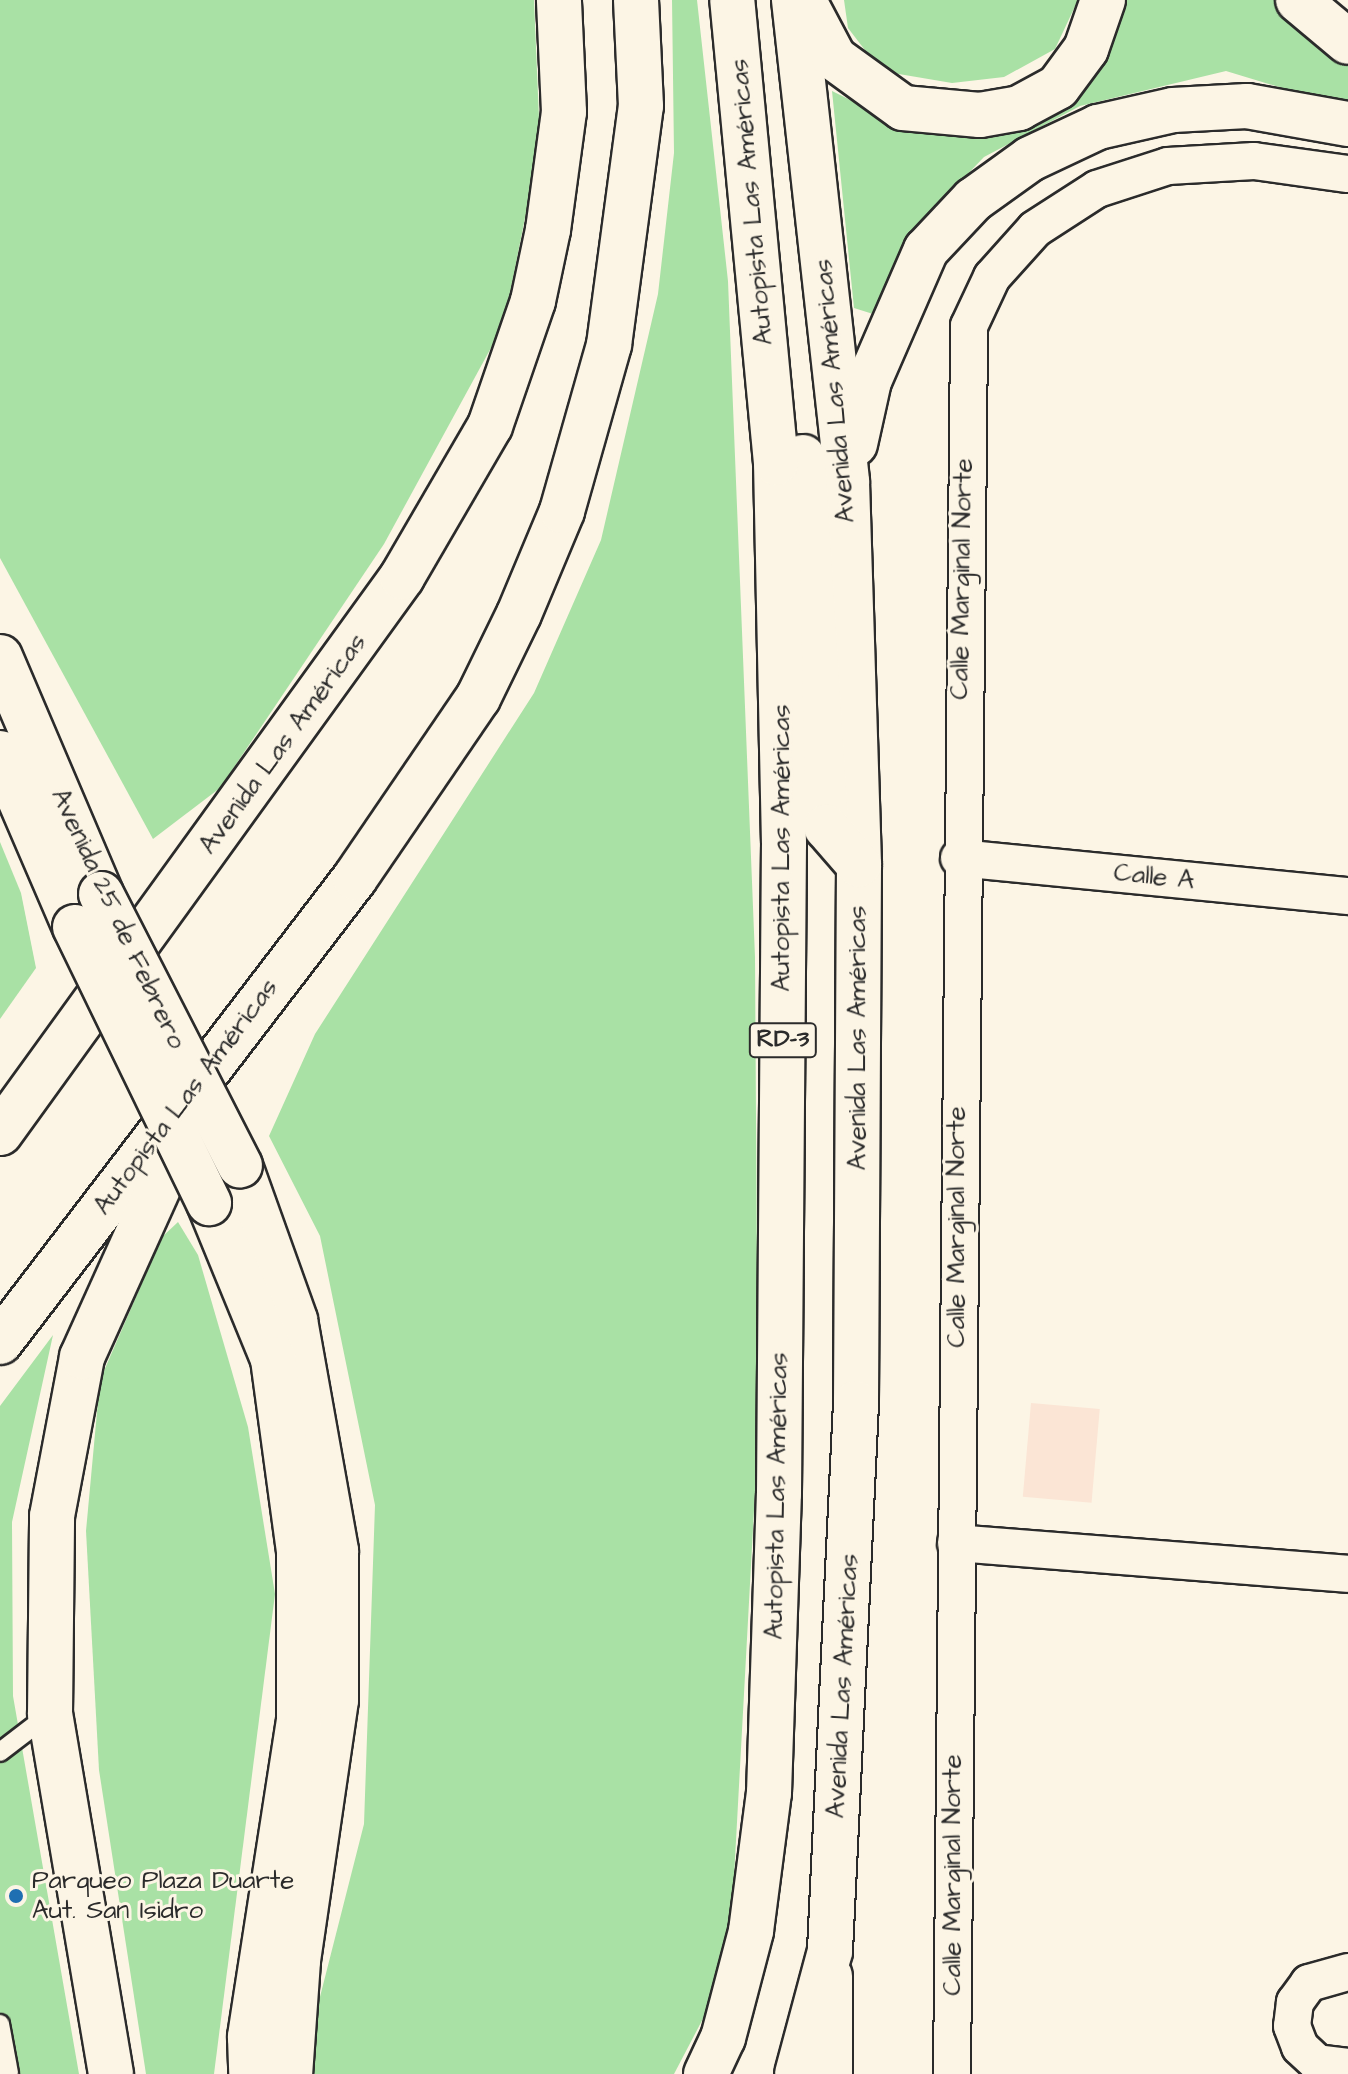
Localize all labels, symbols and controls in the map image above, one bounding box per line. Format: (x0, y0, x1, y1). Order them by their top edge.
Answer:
street label: Autopista Las Américas (724, 58, 780, 346)
street label: Avenida Las Américas (808, 258, 862, 524)
street label: Calle Marginal Norte (944, 458, 980, 700)
street label: Avenida Las Américas (193, 628, 373, 860)
street label: Autopista Las Américas (766, 704, 798, 992)
street label: Avenida 25 de Febrero (44, 784, 192, 1054)
street label: Calle A (1112, 857, 1196, 897)
street label: Avenida Las Américas (842, 906, 874, 1170)
street label: Autopista Las Américas (87, 973, 285, 1221)
road number: RD-3 (747, 1020, 819, 1060)
street label: Calle Marginal Norte (941, 1106, 973, 1348)
street label: Autopista Las Américas (759, 1352, 795, 1640)
street label: Avenida Las Américas (820, 1553, 866, 1819)
street label: Calle Marginal Norte (937, 1754, 969, 1996)
place label: Parqueo Plaza Duarte Aut. San Isidro (32, 1865, 294, 1926)
marker: Parqueo Plaza Duarte Aut. San Isidro (7, 1887, 25, 1905)

